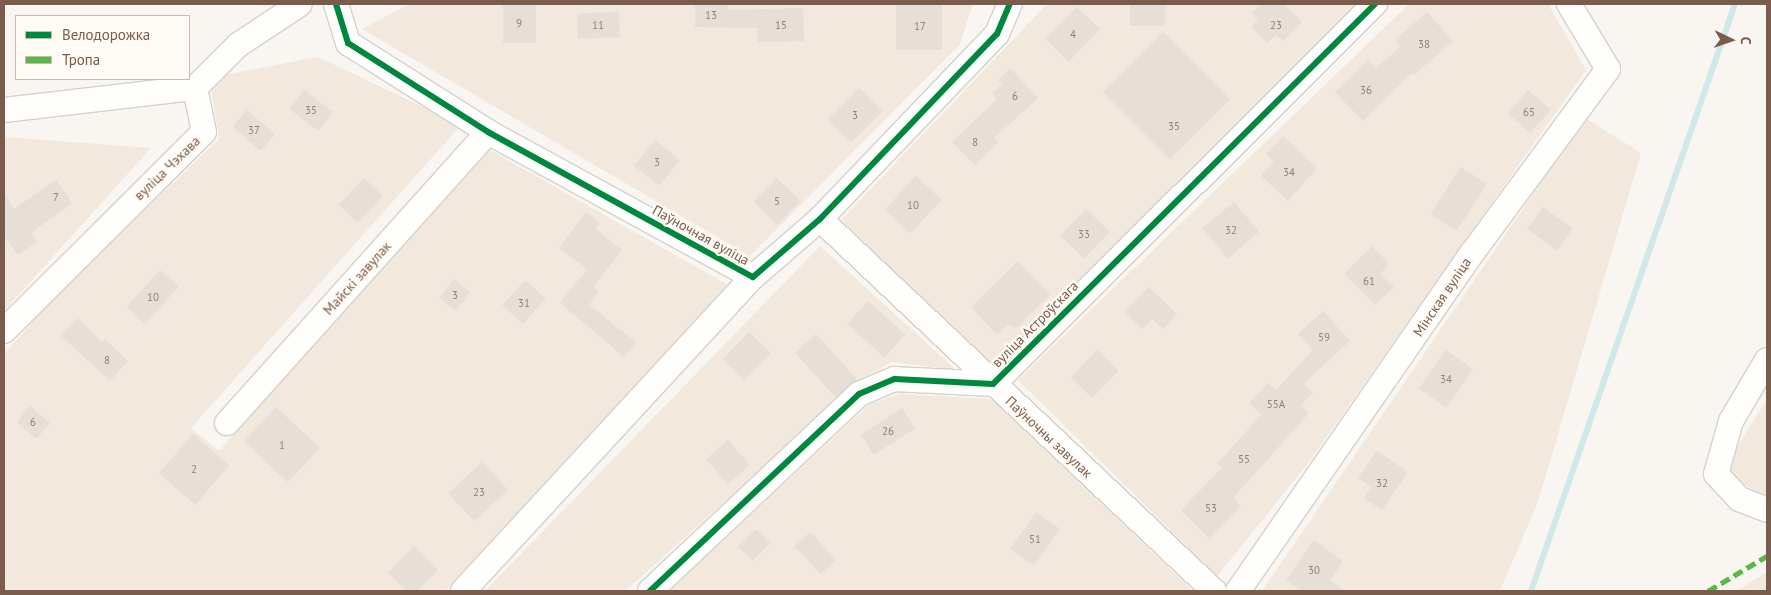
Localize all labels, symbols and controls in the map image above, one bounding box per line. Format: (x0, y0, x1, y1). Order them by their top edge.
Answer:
house number: 13 (705, 8, 717, 22)
legend (15, 15, 190, 80)
north arrow (1706, 15, 1756, 65)
house number: 9 (516, 16, 522, 30)
house number: 11 (592, 18, 604, 32)
house number: 15 (775, 18, 787, 32)
house number: 23 (1270, 18, 1282, 32)
house number: 17 (914, 19, 926, 33)
text: Велодорожка (62, 25, 150, 44)
house number: 4 (1070, 27, 1076, 41)
text: С (1737, 36, 1755, 45)
house number: 38 (1418, 37, 1430, 51)
text: Тропа (62, 50, 100, 69)
house number: 36 (1360, 83, 1372, 97)
house number: 6 (1012, 89, 1018, 103)
house number: 35 (305, 103, 317, 117)
house number: 65 (1523, 105, 1535, 119)
house number: 3 (852, 108, 858, 122)
house number: 35 (1168, 119, 1180, 133)
house number: 37 (248, 123, 260, 137)
street label: вуліца Чэхава (131, 132, 203, 204)
house number: 8 (972, 135, 978, 149)
house number: 3 (654, 155, 660, 169)
house number: 34 (1283, 165, 1295, 179)
house number: 7 (53, 190, 59, 204)
house number: 5 (774, 194, 780, 208)
house number: 10 (907, 198, 919, 212)
street label: Паўночная вуліца (650, 201, 752, 269)
house number: 32 (1225, 223, 1237, 237)
house number: 33 (1078, 227, 1090, 241)
street label: Майскі завулак (320, 238, 394, 318)
street label: Мінская вуліца (1409, 254, 1475, 340)
house number: 61 (1363, 274, 1375, 288)
street label: вуліца Астроўскага (988, 277, 1082, 371)
house number: 3 (452, 288, 458, 302)
house number: 10 (147, 290, 159, 304)
house number: 31 (518, 296, 530, 310)
house number: 59 (1318, 330, 1330, 344)
house number: 8 (104, 353, 110, 367)
house number: 34 (1440, 372, 1452, 386)
street label: Паўночны завулак (1002, 393, 1096, 481)
house number: 55А (1267, 397, 1285, 411)
house number: 6 (30, 415, 36, 429)
house number: 26 (882, 424, 894, 438)
house number: 1 (279, 438, 285, 452)
house number: 55 (1238, 452, 1250, 466)
house number: 2 (191, 462, 197, 476)
house number: 32 (1376, 476, 1388, 490)
house number: 23 (473, 485, 485, 499)
house number: 53 (1205, 501, 1217, 515)
house number: 51 (1029, 532, 1041, 546)
house number: 30 (1308, 563, 1320, 577)

